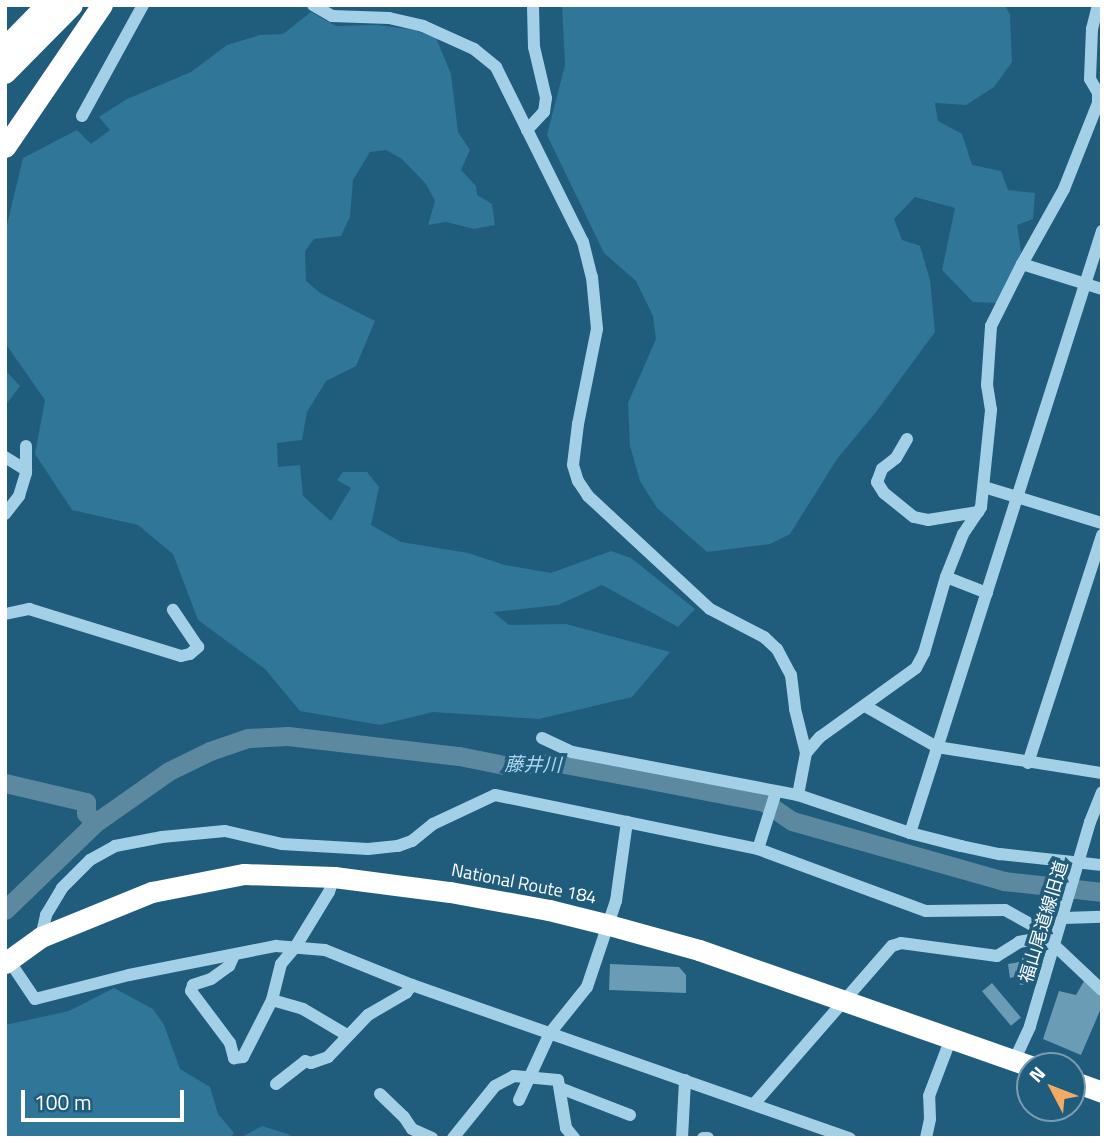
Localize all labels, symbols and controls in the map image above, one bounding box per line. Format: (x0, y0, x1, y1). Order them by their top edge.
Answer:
water label: 藤井川 (504, 752, 562, 776)
street label: National Route 184 (450, 859, 598, 909)
street label: 福山尾道線旧道 (1015, 859, 1073, 985)
north arrow (1016, 1052, 1086, 1122)
text: N (1021, 1059, 1052, 1089)
scale bar (24, 1076, 187, 1120)
text: 100 m (34, 1086, 91, 1118)

